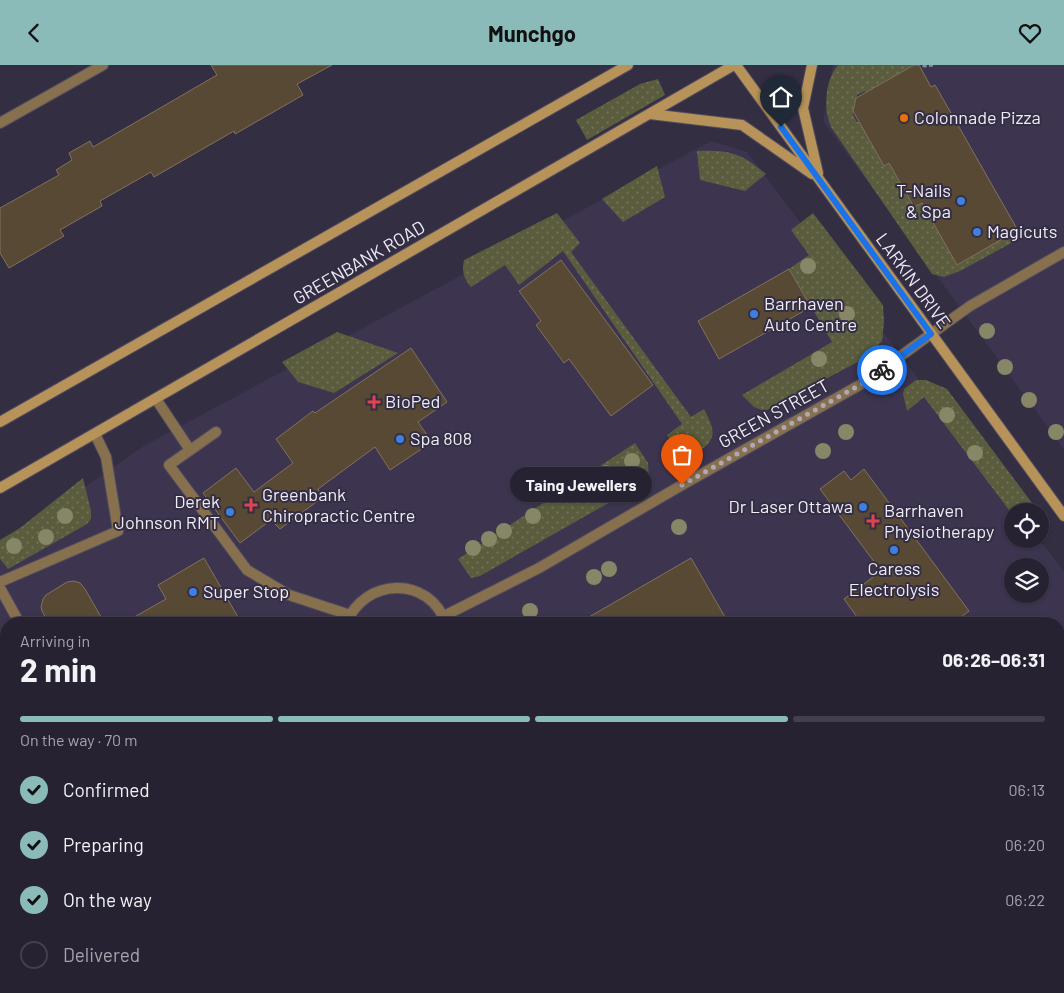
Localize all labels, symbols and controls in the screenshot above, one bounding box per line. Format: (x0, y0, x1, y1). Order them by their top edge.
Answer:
icon: back (20, 19, 48, 47)
icon: heart (1016, 19, 1044, 47)
text: Munchgo (488, 20, 576, 46)
pin (760, 76, 802, 127)
icon: home (767, 83, 795, 111)
place label: Colonnade Pizza (914, 106, 1041, 128)
marker: Colonnade Pizza (898, 112, 910, 124)
place label: T-Nails & Spa (896, 179, 951, 222)
marker: T-Nails & Spa (955, 195, 967, 207)
street label: GREENBANK ROAD (289, 215, 428, 309)
place label: Magicuts (987, 220, 1058, 242)
marker: Magicuts (971, 226, 983, 238)
street label: LARKIN DRIVE (872, 228, 956, 332)
place label: Barrhaven Auto Centre (764, 292, 857, 335)
marker: Barrhaven Auto Centre (748, 308, 760, 320)
courier (857, 345, 907, 395)
icon: bike (868, 356, 896, 384)
street label: GREEN STREET (714, 374, 833, 453)
place label: BioPed (385, 390, 440, 412)
marker: BioPed (367, 395, 381, 409)
place label: Spa 808 (410, 427, 472, 449)
marker: Spa 808 (394, 433, 406, 445)
pin (661, 434, 703, 485)
icon: bag (668, 441, 696, 469)
callout: Taing Jewellers (510, 467, 652, 503)
text: Taing Jewellers (525, 475, 637, 494)
place label: Greenbank Chiropractic Centre (262, 483, 415, 526)
place label: Derek Johnson RMT (115, 490, 220, 533)
place label: Dr Laser Ottawa (729, 495, 853, 517)
marker: Greenbank Chiropractic Centre (244, 498, 258, 512)
place label: Barrhaven Physiotherapy (884, 499, 994, 542)
marker: Dr Laser Ottawa (857, 501, 869, 513)
map controls (1004, 503, 1049, 603)
button: locate (1004, 503, 1049, 548)
marker: Derek Johnson RMT (224, 506, 236, 518)
marker: Barrhaven Physiotherapy (866, 514, 880, 528)
marker: Caress Electrolysis (888, 544, 900, 556)
place label: Caress Electrolysis (849, 557, 939, 600)
button: layers (1004, 558, 1049, 603)
place label: Super Stop (203, 580, 289, 602)
marker: Super Stop (187, 586, 199, 598)
text: Arriving in (20, 631, 90, 650)
text: 06:26–06:31 (942, 648, 1045, 671)
text: 2 min (20, 650, 97, 688)
text: On the way · 70 m (20, 730, 137, 749)
icon: check (20, 776, 48, 804)
text: Confirmed (63, 778, 150, 801)
text: 06:13 (1008, 780, 1045, 799)
icon: check (20, 831, 48, 859)
text: Preparing (63, 833, 144, 856)
text: 06:20 (1005, 835, 1045, 854)
icon: check (20, 886, 48, 914)
text: On the way (63, 888, 152, 911)
text: 06:22 (1005, 890, 1045, 909)
text: Delivered (63, 943, 140, 966)

